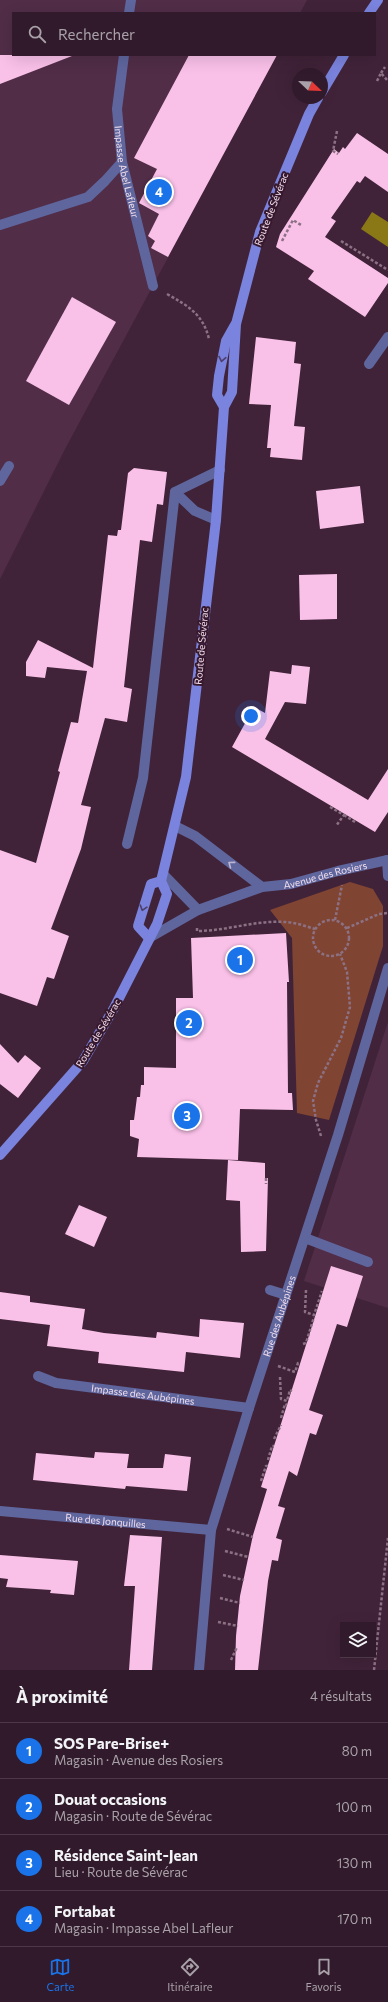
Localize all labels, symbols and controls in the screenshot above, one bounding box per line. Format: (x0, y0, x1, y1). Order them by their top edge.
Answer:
search box (12, 12, 376, 56)
icon: search (26, 23, 48, 45)
text: Rechercher (58, 25, 135, 43)
north arrow (292, 68, 328, 104)
street label: Impasse Abel Lafleur (113, 125, 142, 219)
street label: Route de Sévérac (252, 171, 290, 247)
pin: 4 (146, 177, 172, 207)
one-way arrow (219, 356, 227, 363)
street label: Route de Sévérac (192, 607, 210, 685)
your location (241, 706, 261, 726)
street label: Avenue des Rosiers (283, 859, 369, 891)
one-way arrow (228, 862, 235, 869)
one-way arrow (140, 904, 148, 911)
pin: 1 (227, 945, 253, 975)
street label: Route de Sévérac (73, 997, 123, 1069)
pin: 2 (176, 1008, 202, 1038)
pin: 3 (174, 1101, 200, 1131)
street label: Rue des Aubépines (260, 1274, 298, 1358)
street label: Impasse des Aubépines (91, 1382, 196, 1407)
street label: Rue des Jonquilles (65, 1511, 147, 1530)
map controls (340, 1622, 376, 1658)
button: layers (340, 1622, 376, 1658)
text: À proximité (16, 1686, 108, 1707)
text: 4 résultats (310, 1688, 372, 1704)
text: SOS Pare-Brise+ (54, 1734, 169, 1752)
text: 1 (26, 1743, 32, 1759)
text: 80 m (342, 1743, 372, 1759)
text: Magasin · Avenue des Rosiers (54, 1752, 223, 1768)
text: Douat occasions (54, 1790, 167, 1808)
text: 2 (25, 1799, 33, 1815)
text: 100 m (336, 1799, 372, 1815)
text: Magasin · Route de Sévérac (54, 1808, 212, 1824)
text: Résidence Saint-Jean (54, 1846, 198, 1864)
text: 3 (25, 1855, 33, 1871)
text: 130 m (337, 1855, 372, 1871)
text: Lieu · Route de Sévérac (54, 1864, 188, 1880)
text: Fortabat (54, 1902, 115, 1920)
text: 4 (25, 1911, 33, 1927)
text: 170 m (337, 1911, 372, 1927)
text: Magasin · Impasse Abel Lafleur (54, 1920, 234, 1936)
tab: Carte (46, 1956, 74, 1993)
tab: Itinéraire (167, 1956, 213, 1993)
tab: Favoris (306, 1956, 342, 1993)

